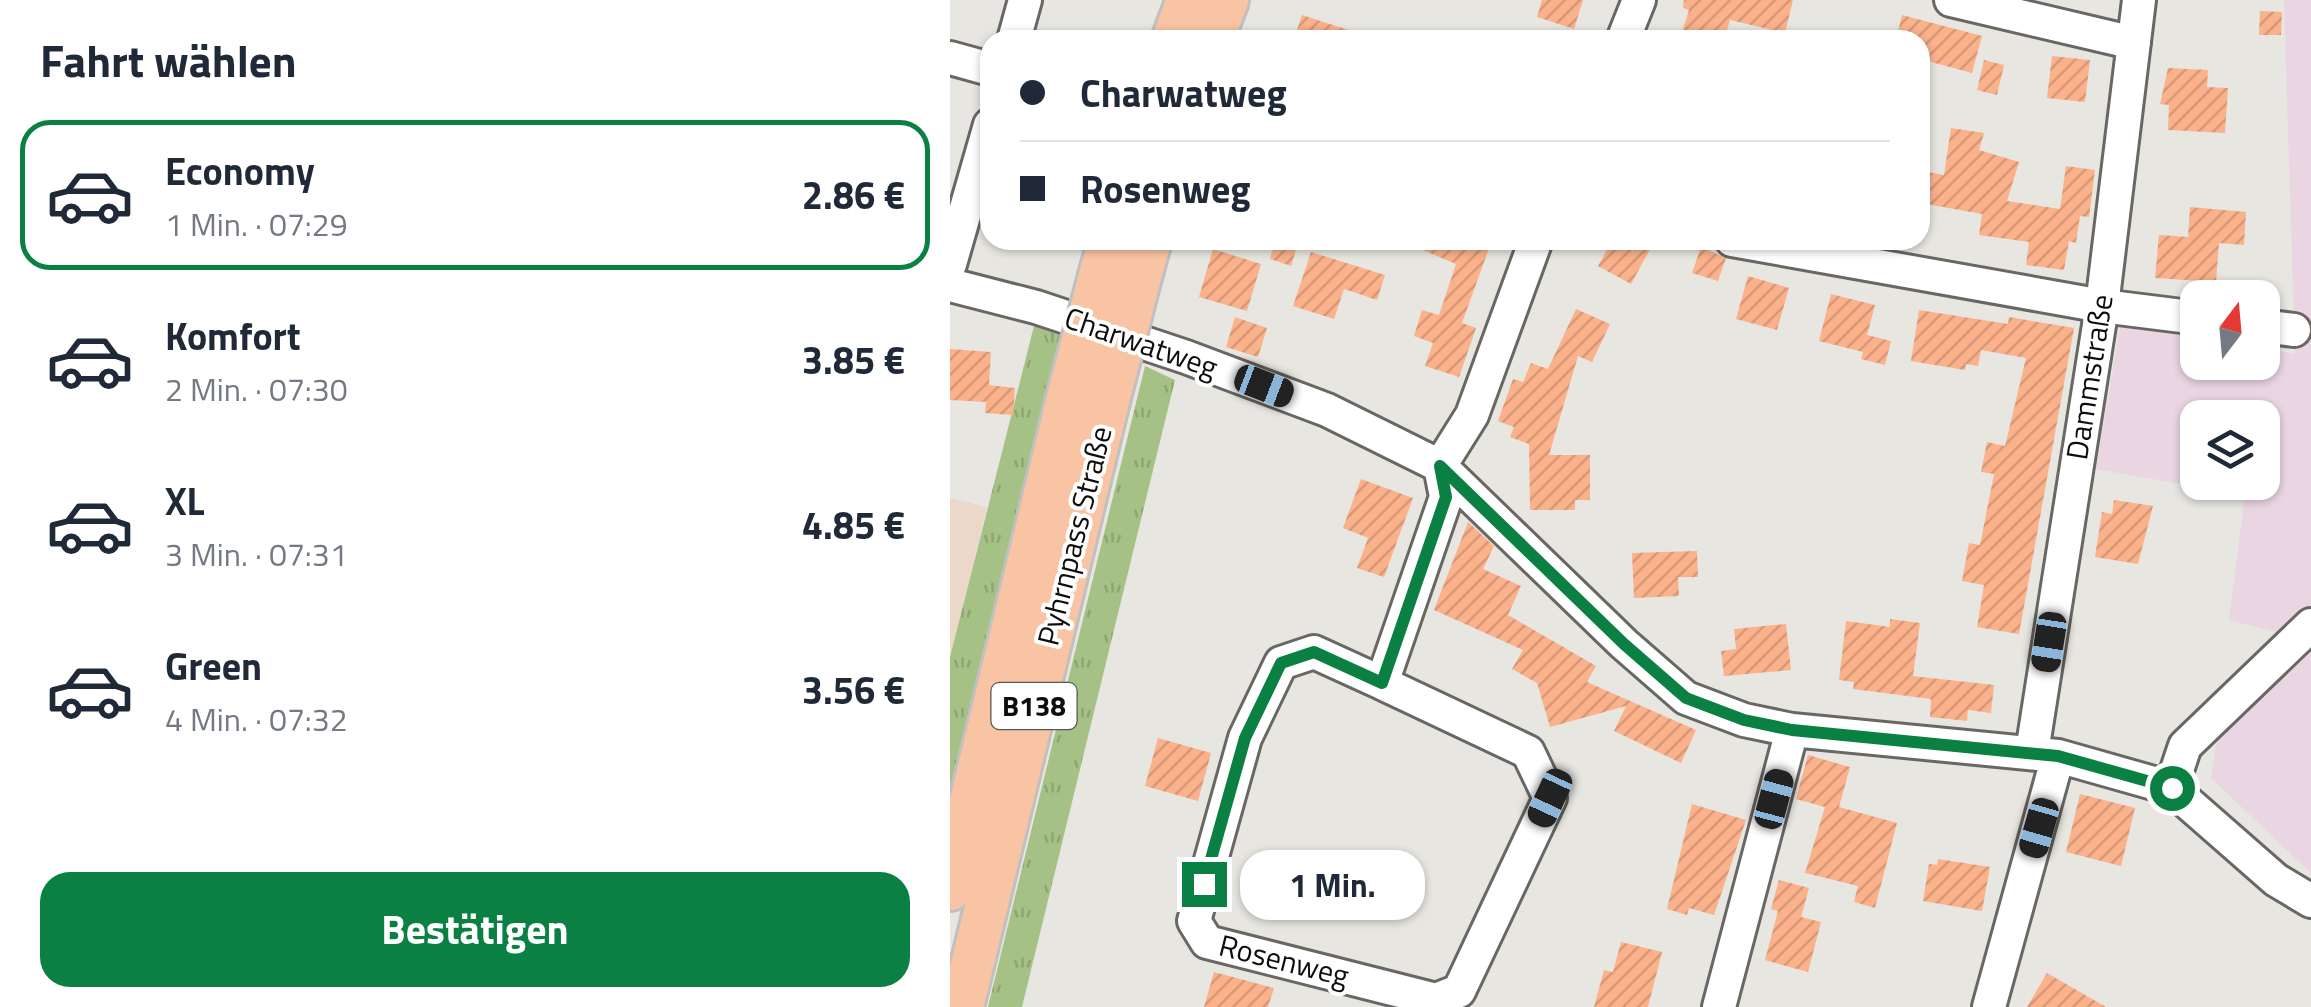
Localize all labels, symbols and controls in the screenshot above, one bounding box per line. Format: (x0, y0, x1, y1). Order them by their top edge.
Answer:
text: Fahrt wählen (40, 26, 297, 94)
text: Charwatweg (1080, 64, 1287, 122)
text: Economy (165, 142, 315, 200)
icon: car (45, 150, 135, 240)
text: Rosenweg (1080, 160, 1251, 218)
text: 2.86 € (802, 166, 905, 224)
text: 1 Min. · 07:29 (165, 200, 348, 248)
north arrow (2180, 280, 2280, 380)
map controls (2180, 280, 2280, 500)
street label: Dammstraße (2053, 291, 2125, 463)
street label: Charwatweg (1058, 294, 1224, 390)
text: Komfort (165, 307, 301, 365)
icon: car (45, 315, 135, 405)
text: 3.85 € (802, 331, 905, 389)
car (1231, 361, 1297, 411)
text: 2 Min. · 07:30 (165, 365, 348, 413)
button: layers (2180, 400, 2280, 500)
street label: Pyhrnpass Straße (1025, 421, 1124, 650)
text: XL (165, 472, 205, 530)
icon: car (45, 480, 135, 570)
text: 4.85 € (802, 496, 905, 554)
text: 3 Min. · 07:31 (165, 530, 348, 578)
car (2029, 610, 2069, 674)
text: Green (165, 637, 262, 695)
icon: car (45, 645, 135, 735)
text: 3.56 € (802, 661, 905, 719)
road number: B138 (992, 683, 1076, 729)
text: 4 Min. · 07:32 (165, 695, 348, 743)
car (1524, 764, 1576, 832)
car (1752, 766, 1796, 832)
route start (2150, 766, 2195, 811)
car (2016, 795, 2062, 861)
callout: 1 Min. (1239, 849, 1424, 919)
text: 1 Min. (1289, 861, 1376, 909)
route end (1182, 862, 1227, 907)
button: Bestätigen (40, 872, 910, 987)
street label: Rosenweg (1214, 922, 1354, 998)

